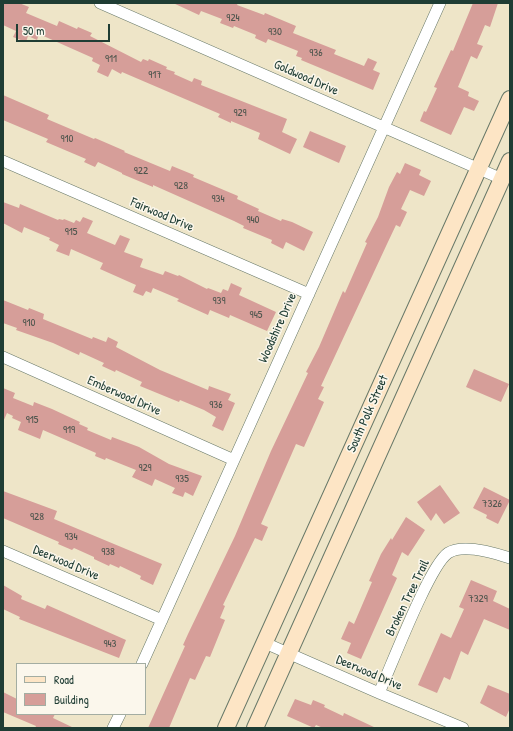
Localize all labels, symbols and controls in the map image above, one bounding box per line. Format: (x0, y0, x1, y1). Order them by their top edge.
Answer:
house number: 924 (226, 11, 240, 25)
scale bar (18, 16, 112, 42)
text: 50 m (23, 22, 44, 39)
house number: 930 (268, 25, 282, 39)
house number: 936 (309, 46, 323, 60)
house number: 911 (105, 52, 117, 66)
street label: Goldwood Drive (271, 57, 341, 99)
house number: 917 (148, 68, 162, 82)
house number: 929 (233, 106, 247, 120)
house number: 910 (61, 132, 73, 146)
house number: 922 (134, 164, 148, 178)
house number: 928 (174, 179, 188, 193)
house number: 934 (211, 192, 225, 206)
street label: Fairwood Drive (128, 195, 196, 235)
house number: 940 (246, 213, 260, 227)
house number: 915 (65, 225, 77, 239)
street label: Woodshire Drive (256, 291, 300, 365)
house number: 939 (212, 294, 226, 308)
house number: 945 (250, 308, 262, 322)
house number: 910 (23, 316, 35, 330)
street label: Emberwood Drive (85, 373, 163, 419)
street label: South Polk Street (344, 373, 392, 455)
house number: 936 (209, 398, 223, 412)
house number: 915 (26, 413, 38, 427)
house number: 919 (63, 423, 75, 437)
house number: 929 (138, 461, 152, 475)
house number: 935 (175, 472, 189, 486)
house number: 7326 (482, 497, 502, 511)
house number: 928 (30, 510, 44, 524)
house number: 934 (64, 530, 78, 544)
street label: Deerwood Drive (30, 542, 102, 584)
house number: 938 (101, 545, 115, 559)
street label: Broken Tree Trail (383, 557, 433, 639)
house number: 7329 (468, 592, 488, 606)
house number: 943 (103, 637, 117, 651)
street label: Deerwood Drive (333, 652, 405, 694)
legend (16, 663, 146, 715)
text: Road (54, 671, 74, 688)
text: Building (54, 691, 89, 708)

